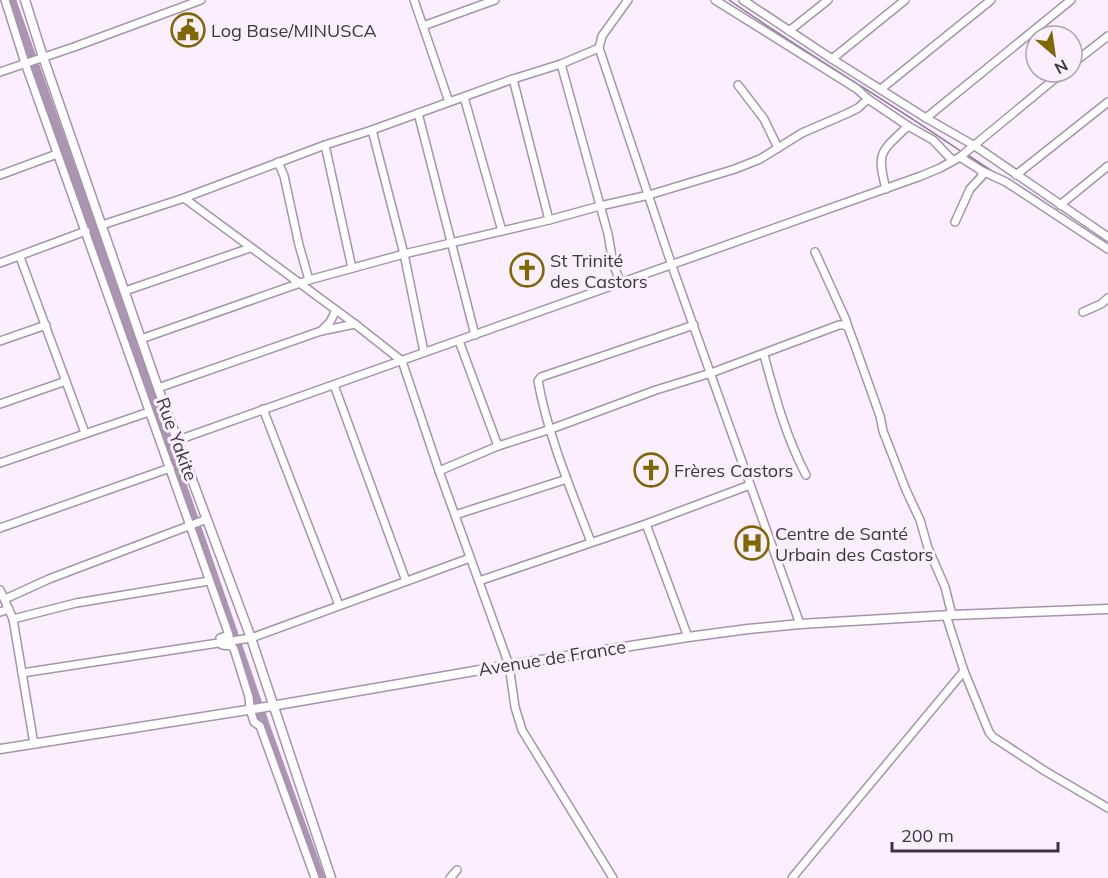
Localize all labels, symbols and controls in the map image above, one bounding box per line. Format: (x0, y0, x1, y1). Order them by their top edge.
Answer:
public building icon: Log Base/MINUSCA (170, 12, 206, 48)
place label: Log Base/MINUSCA (211, 19, 377, 42)
north arrow (1024, 24, 1084, 84)
text: N (1051, 55, 1071, 79)
place label: St Trinité des Castors (550, 249, 648, 293)
church icon: St Trinité des Castors (509, 252, 545, 288)
street label: Rue Yakite (151, 394, 203, 484)
church icon: Frères Castors (633, 452, 669, 488)
place label: Frères Castors (674, 459, 794, 482)
place label: Centre de Santé Urbain des Castors (775, 522, 934, 566)
hospital icon: Centre de Santé Urbain des Castors (734, 525, 770, 561)
street label: Avenue de France (477, 635, 627, 681)
scale bar (892, 815, 1058, 853)
text: 200 m (901, 824, 954, 847)

